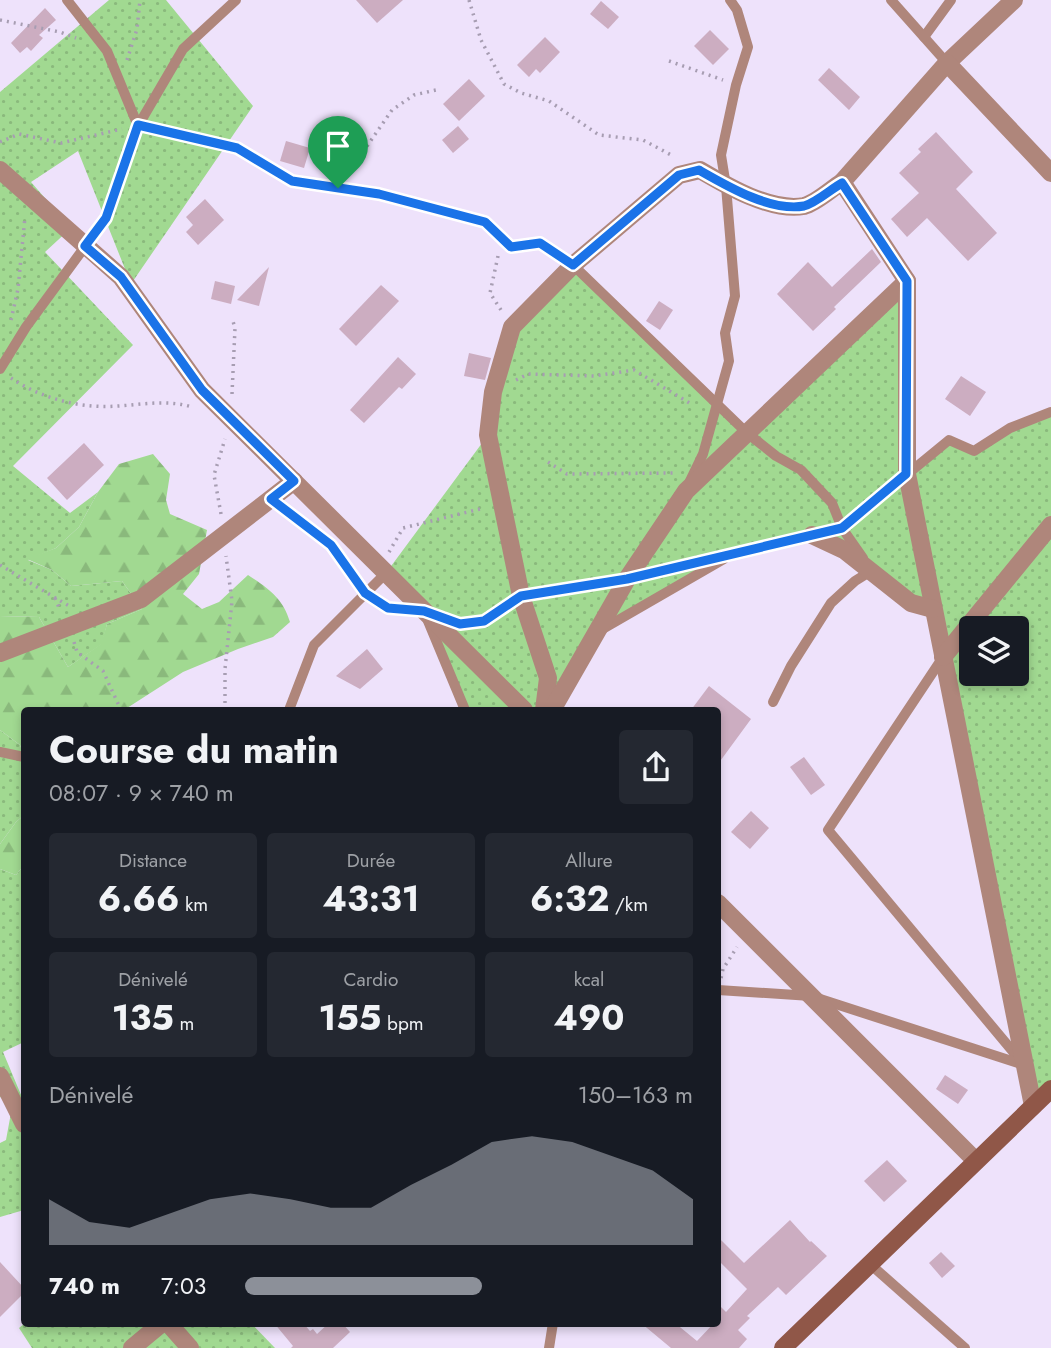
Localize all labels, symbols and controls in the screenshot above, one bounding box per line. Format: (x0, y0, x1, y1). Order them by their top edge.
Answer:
pin (308, 116, 368, 188)
icon: arrive (319, 127, 357, 165)
map controls (959, 616, 1029, 686)
button: layers (959, 616, 1029, 686)
text: Course du matin (49, 722, 339, 777)
button: share (619, 730, 693, 804)
text: 08:07 · 9 × 740 m (49, 776, 234, 810)
text: Distance (119, 847, 187, 874)
text: Durée (347, 847, 395, 874)
text: Allure (565, 847, 613, 874)
text: 6.66 (98, 874, 179, 924)
text: 43:31 (323, 874, 420, 924)
text: 6:32 (530, 874, 609, 924)
text: km (179, 891, 208, 918)
text: /km (609, 891, 648, 918)
text: Dénivelé (118, 966, 188, 993)
text: Cardio (344, 966, 398, 993)
text: kcal (574, 966, 604, 993)
text: 135 (112, 993, 174, 1043)
text: 155 (318, 993, 381, 1043)
text: 490 (553, 993, 625, 1043)
text: m (174, 1010, 194, 1037)
text: bpm (381, 1010, 424, 1037)
text: Dénivelé (49, 1078, 133, 1112)
text: 150–163 m (578, 1078, 693, 1112)
text: 740 m (49, 1269, 120, 1303)
text: 7:03 (161, 1269, 206, 1303)

